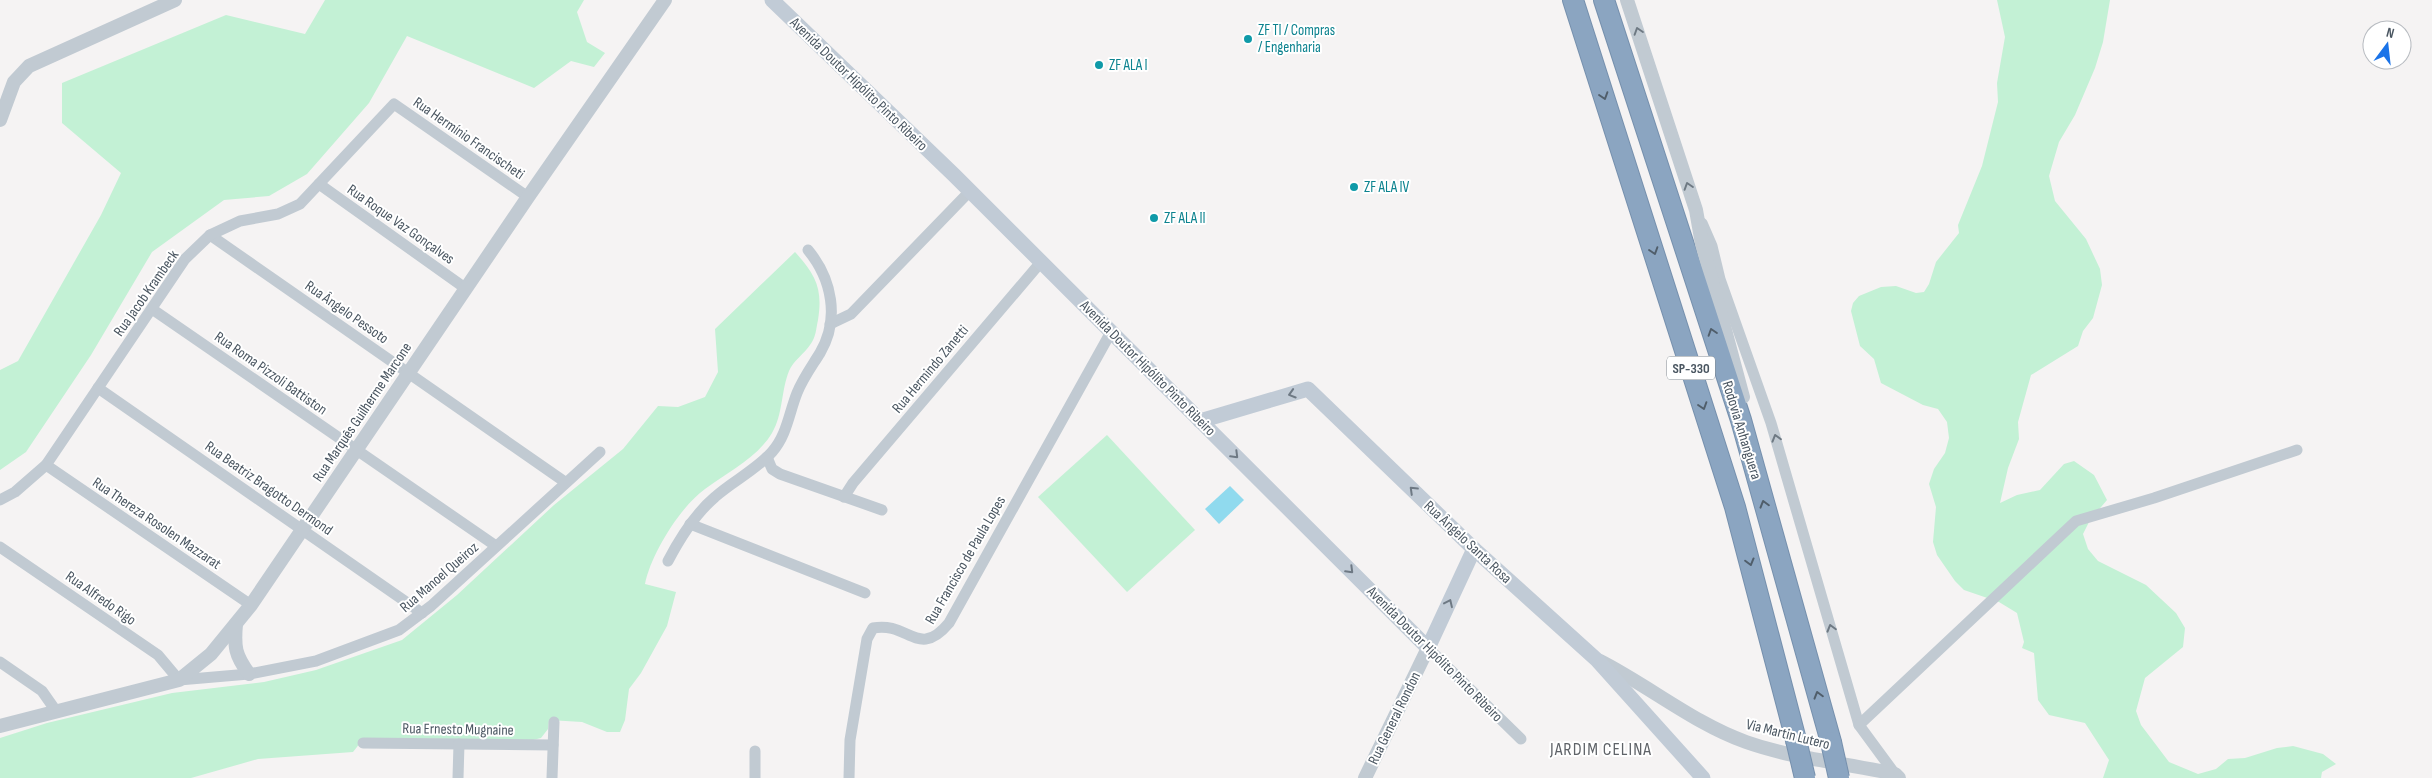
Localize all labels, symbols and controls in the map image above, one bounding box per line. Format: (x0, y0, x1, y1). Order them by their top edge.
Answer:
street label: Avenida Doutor Hipólito Pinto Ribeiro (785, 13, 932, 155)
north arrow (2362, 20, 2412, 70)
place label: ZF TI / Compras / Engenharia (1258, 21, 1335, 57)
text: N (2384, 24, 2396, 42)
one-way arrow (1633, 28, 1643, 36)
marker: ZF TI / Compras / Engenharia (1242, 33, 1254, 45)
place label: ZF ALA I (1109, 56, 1147, 75)
marker: ZF ALA I (1093, 59, 1105, 71)
one-way arrow (1599, 92, 1609, 100)
street label: Rua Hermínio Francischeti (409, 93, 528, 184)
place label: ZF ALA IV (1364, 178, 1409, 197)
street label: Rua Roque Vaz Gonçalves (343, 180, 458, 269)
marker: ZF ALA IV (1348, 181, 1360, 193)
one-way arrow (1684, 182, 1694, 191)
place label: ZF ALA II (1164, 209, 1206, 228)
marker: ZF ALA II (1148, 212, 1160, 224)
street label: Rua Jacob Krambeck (110, 246, 183, 340)
one-way arrow (1648, 247, 1658, 255)
street label: Rua Ângelo Pessoto (301, 277, 392, 348)
street label: Avenida Doutor Hipólito Pinto Ribeiro (1075, 296, 1220, 440)
street label: Rua Hermindo Zanetti (888, 321, 973, 417)
street label: Rua Roma Pizzoli Battiston (211, 327, 331, 419)
one-way arrow (1707, 329, 1717, 337)
street label: Rua Marquês Guilherme Marcone (309, 339, 416, 486)
road number: SP-330 (1667, 356, 1715, 379)
street label: Rodovia Anhanguera (1718, 379, 1766, 482)
one-way arrow (1289, 388, 1297, 398)
one-way arrow (1697, 401, 1707, 410)
one-way arrow (1771, 435, 1781, 443)
street label: Rua Beatriz Bragotto Dermond (201, 437, 336, 540)
one-way arrow (1229, 450, 1238, 459)
street label: Rua Thereza Rosolen Mazzarat (89, 473, 225, 574)
one-way arrow (1410, 487, 1419, 496)
street label: Rua Francisco de Paula Lopes (921, 493, 1010, 628)
street label: Rua Ângelo Santa Rosa (1420, 497, 1516, 588)
one-way arrow (1759, 500, 1770, 509)
street label: Rua Manoel Queiroz (396, 538, 483, 617)
one-way arrow (1744, 557, 1754, 565)
one-way arrow (1344, 564, 1353, 573)
street label: Rua Alfredo Rigo (62, 567, 140, 630)
street label: Avenida Doutor Hipólito Pinto Ribeiro (1362, 582, 1507, 726)
one-way arrow (1442, 599, 1453, 608)
one-way arrow (1826, 624, 1836, 633)
street label: Rua General Rondon (1364, 669, 1425, 768)
one-way arrow (1813, 691, 1823, 699)
street label: Via Martin Lutero (1744, 715, 1832, 754)
street label: Rua Ernesto Mugnaine (402, 719, 514, 740)
district label: JARDIM CELINA (1549, 739, 1652, 760)

